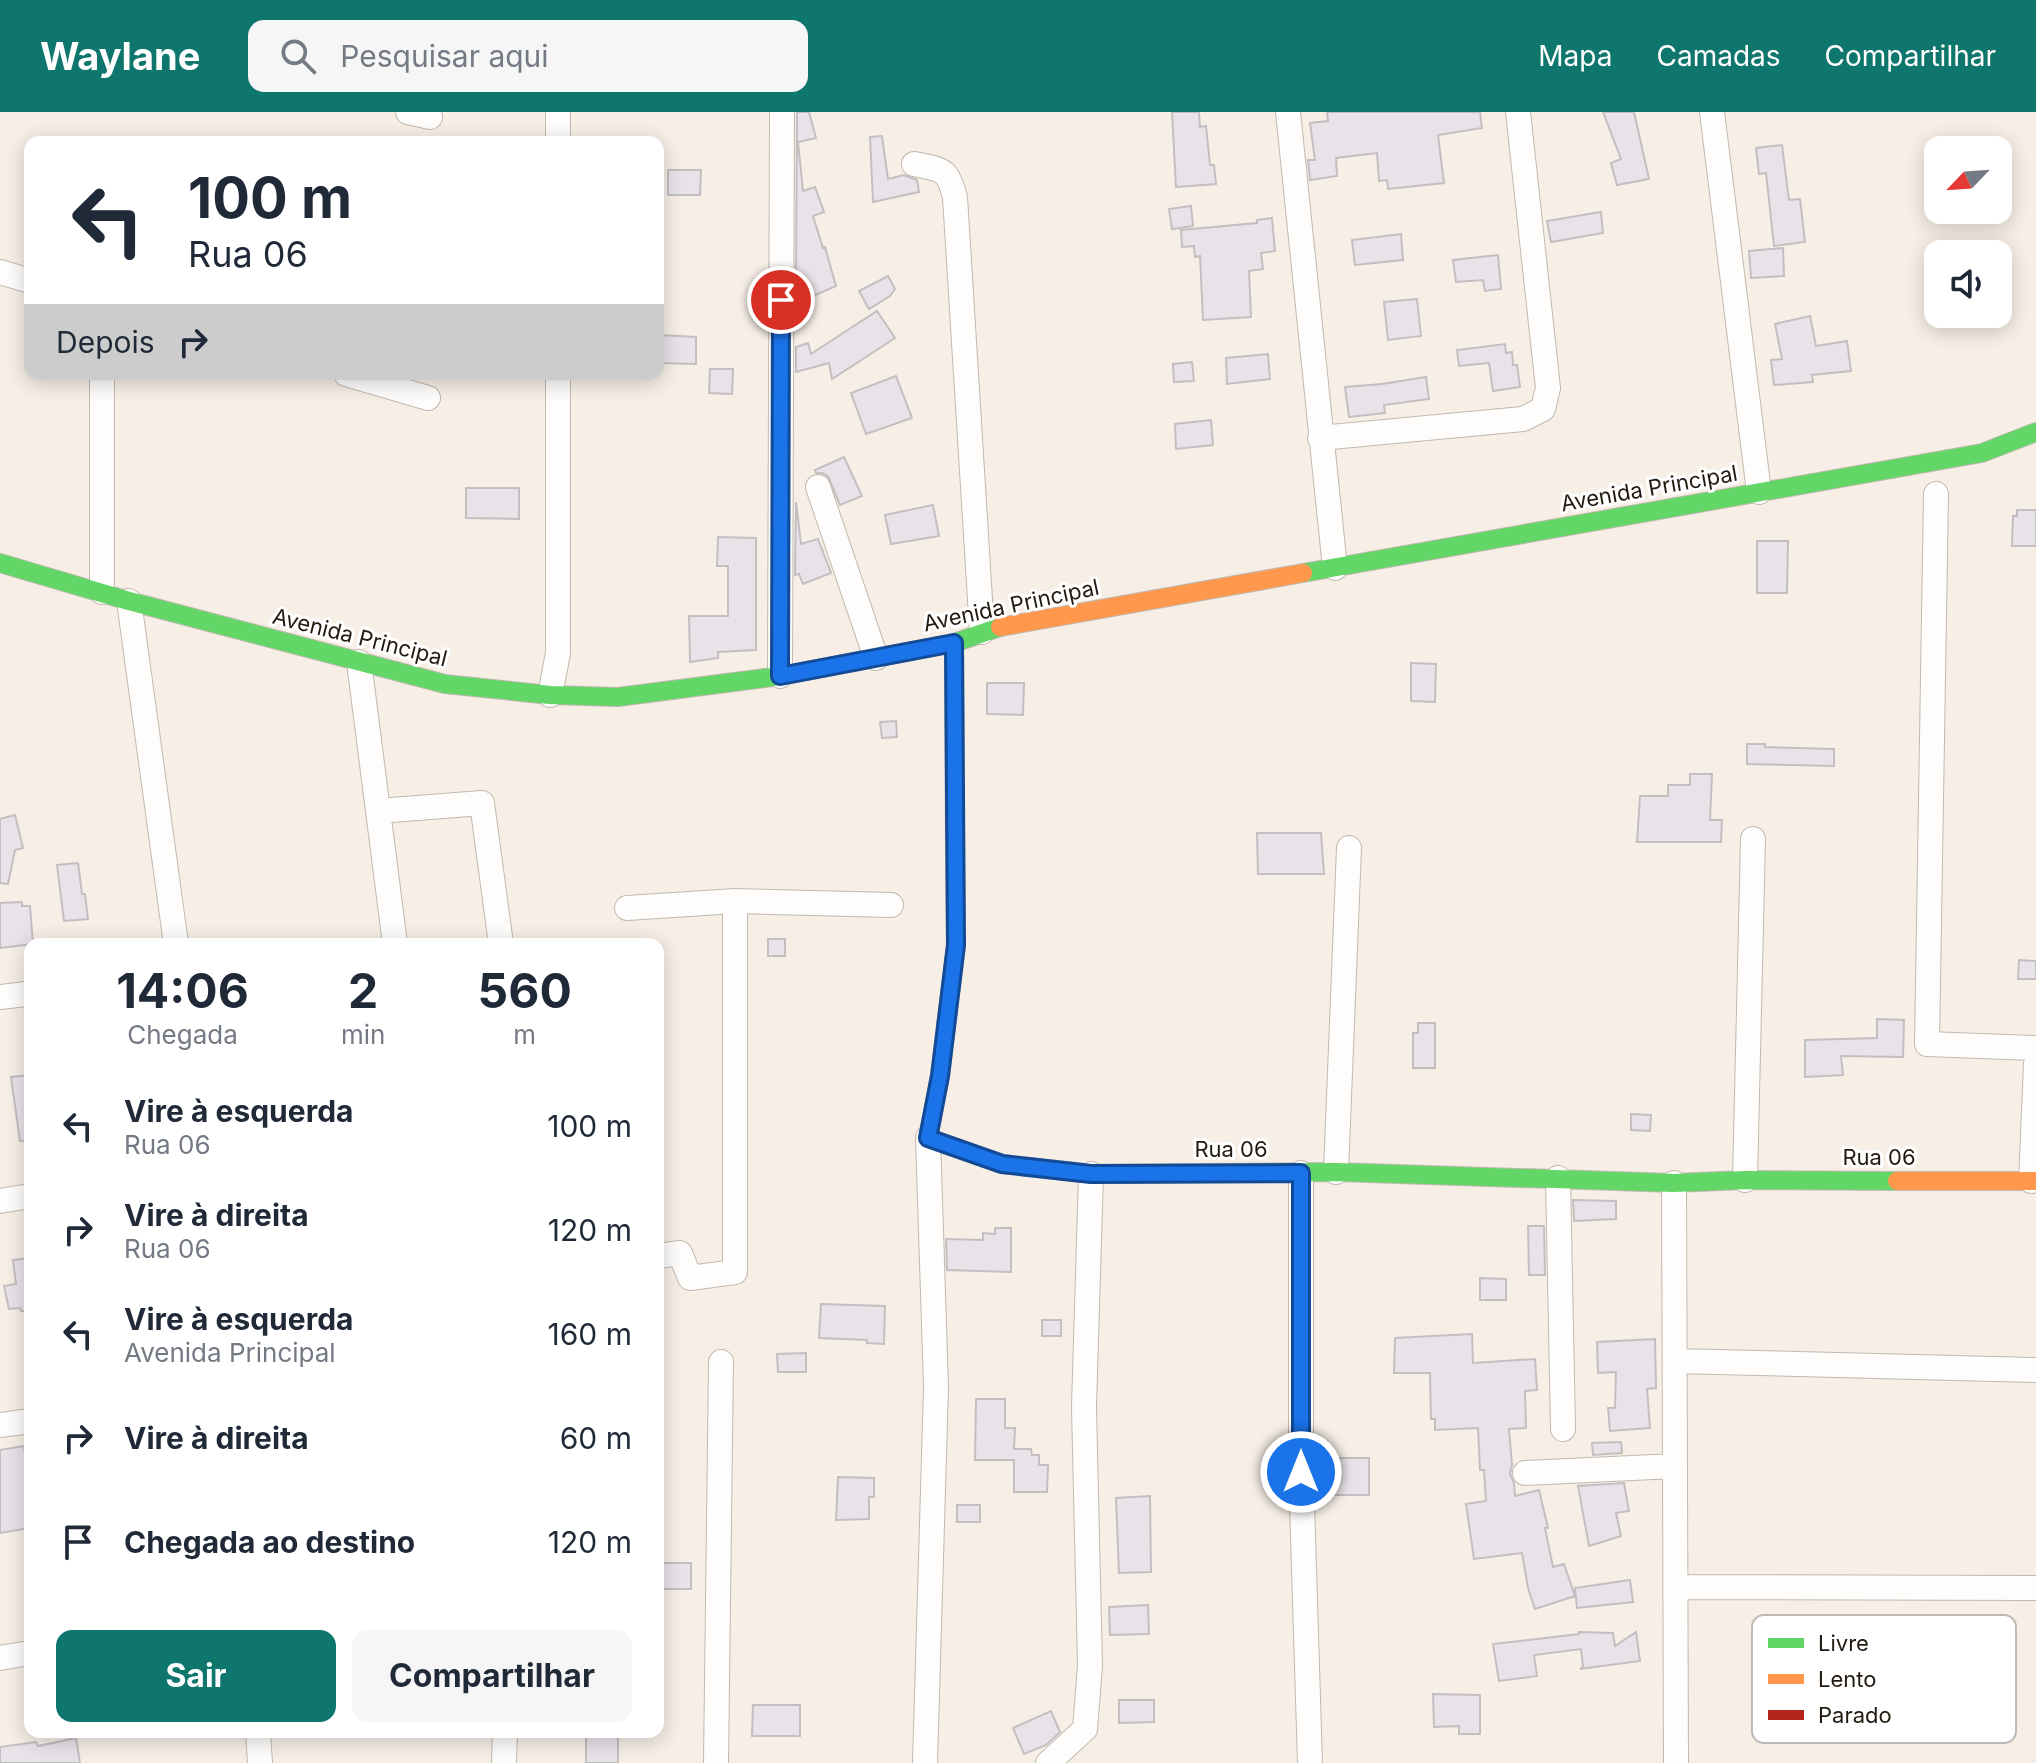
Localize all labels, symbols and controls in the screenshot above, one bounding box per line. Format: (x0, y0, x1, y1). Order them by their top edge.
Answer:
search box (248, 20, 808, 92)
text: Waylane (40, 33, 200, 79)
icon: search (276, 34, 320, 78)
text: Pesquisar aqui (340, 38, 549, 74)
text: Mapa (1538, 39, 1612, 73)
text: Camadas (1656, 39, 1781, 73)
text: Compartilhar (1825, 39, 1996, 73)
north arrow (1924, 136, 2012, 224)
map controls (1924, 136, 2012, 328)
text: 100 m (188, 164, 352, 232)
icon: left (56, 168, 160, 272)
text: Rua 06 (188, 232, 308, 276)
button: sound (1924, 240, 2012, 328)
pin (747, 266, 815, 334)
icon: arrive (759, 278, 803, 322)
icon: right (171, 320, 215, 364)
text: Depois (56, 324, 155, 360)
street label: Avenida Principal (1559, 460, 1739, 516)
street label: Avenida Principal (921, 574, 1101, 636)
street label: Avenida Principal (270, 603, 450, 671)
text: 14:06 (116, 961, 249, 1020)
text: 2 (348, 961, 378, 1020)
text: 560 (478, 961, 572, 1020)
text: Chegada (127, 1019, 238, 1050)
text: min (341, 1019, 385, 1050)
text: m (513, 1019, 536, 1050)
text: Vire à esquerda (124, 1093, 353, 1129)
icon: left (56, 1104, 100, 1148)
text: 100 m (547, 1108, 632, 1144)
text: Rua 06 (124, 1129, 211, 1160)
street label: Rua 06 (1194, 1136, 1268, 1162)
street label: Rua 06 (1842, 1144, 1916, 1170)
text: Vire à direita (124, 1197, 309, 1233)
icon: right (56, 1208, 100, 1252)
text: 120 m (548, 1212, 632, 1248)
text: Rua 06 (124, 1233, 211, 1264)
text: Vire à esquerda (124, 1301, 353, 1337)
icon: left (56, 1312, 100, 1356)
text: 160 m (548, 1316, 632, 1352)
text: Avenida Principal (124, 1337, 336, 1368)
icon: right (56, 1416, 100, 1460)
text: Vire à direita (124, 1420, 309, 1456)
text: 60 m (560, 1420, 632, 1456)
position arrow (1259, 1430, 1343, 1514)
icon: arrive (56, 1520, 100, 1564)
text: Chegada ao destino (124, 1524, 415, 1560)
text: 120 m (548, 1524, 632, 1560)
legend (1752, 1615, 2016, 1743)
button: Sair (56, 1630, 336, 1722)
button: Compartilhar (352, 1630, 632, 1722)
text: Livre (1818, 1630, 1869, 1656)
text: Lento (1818, 1666, 1876, 1692)
text: Parado (1818, 1702, 1892, 1728)

